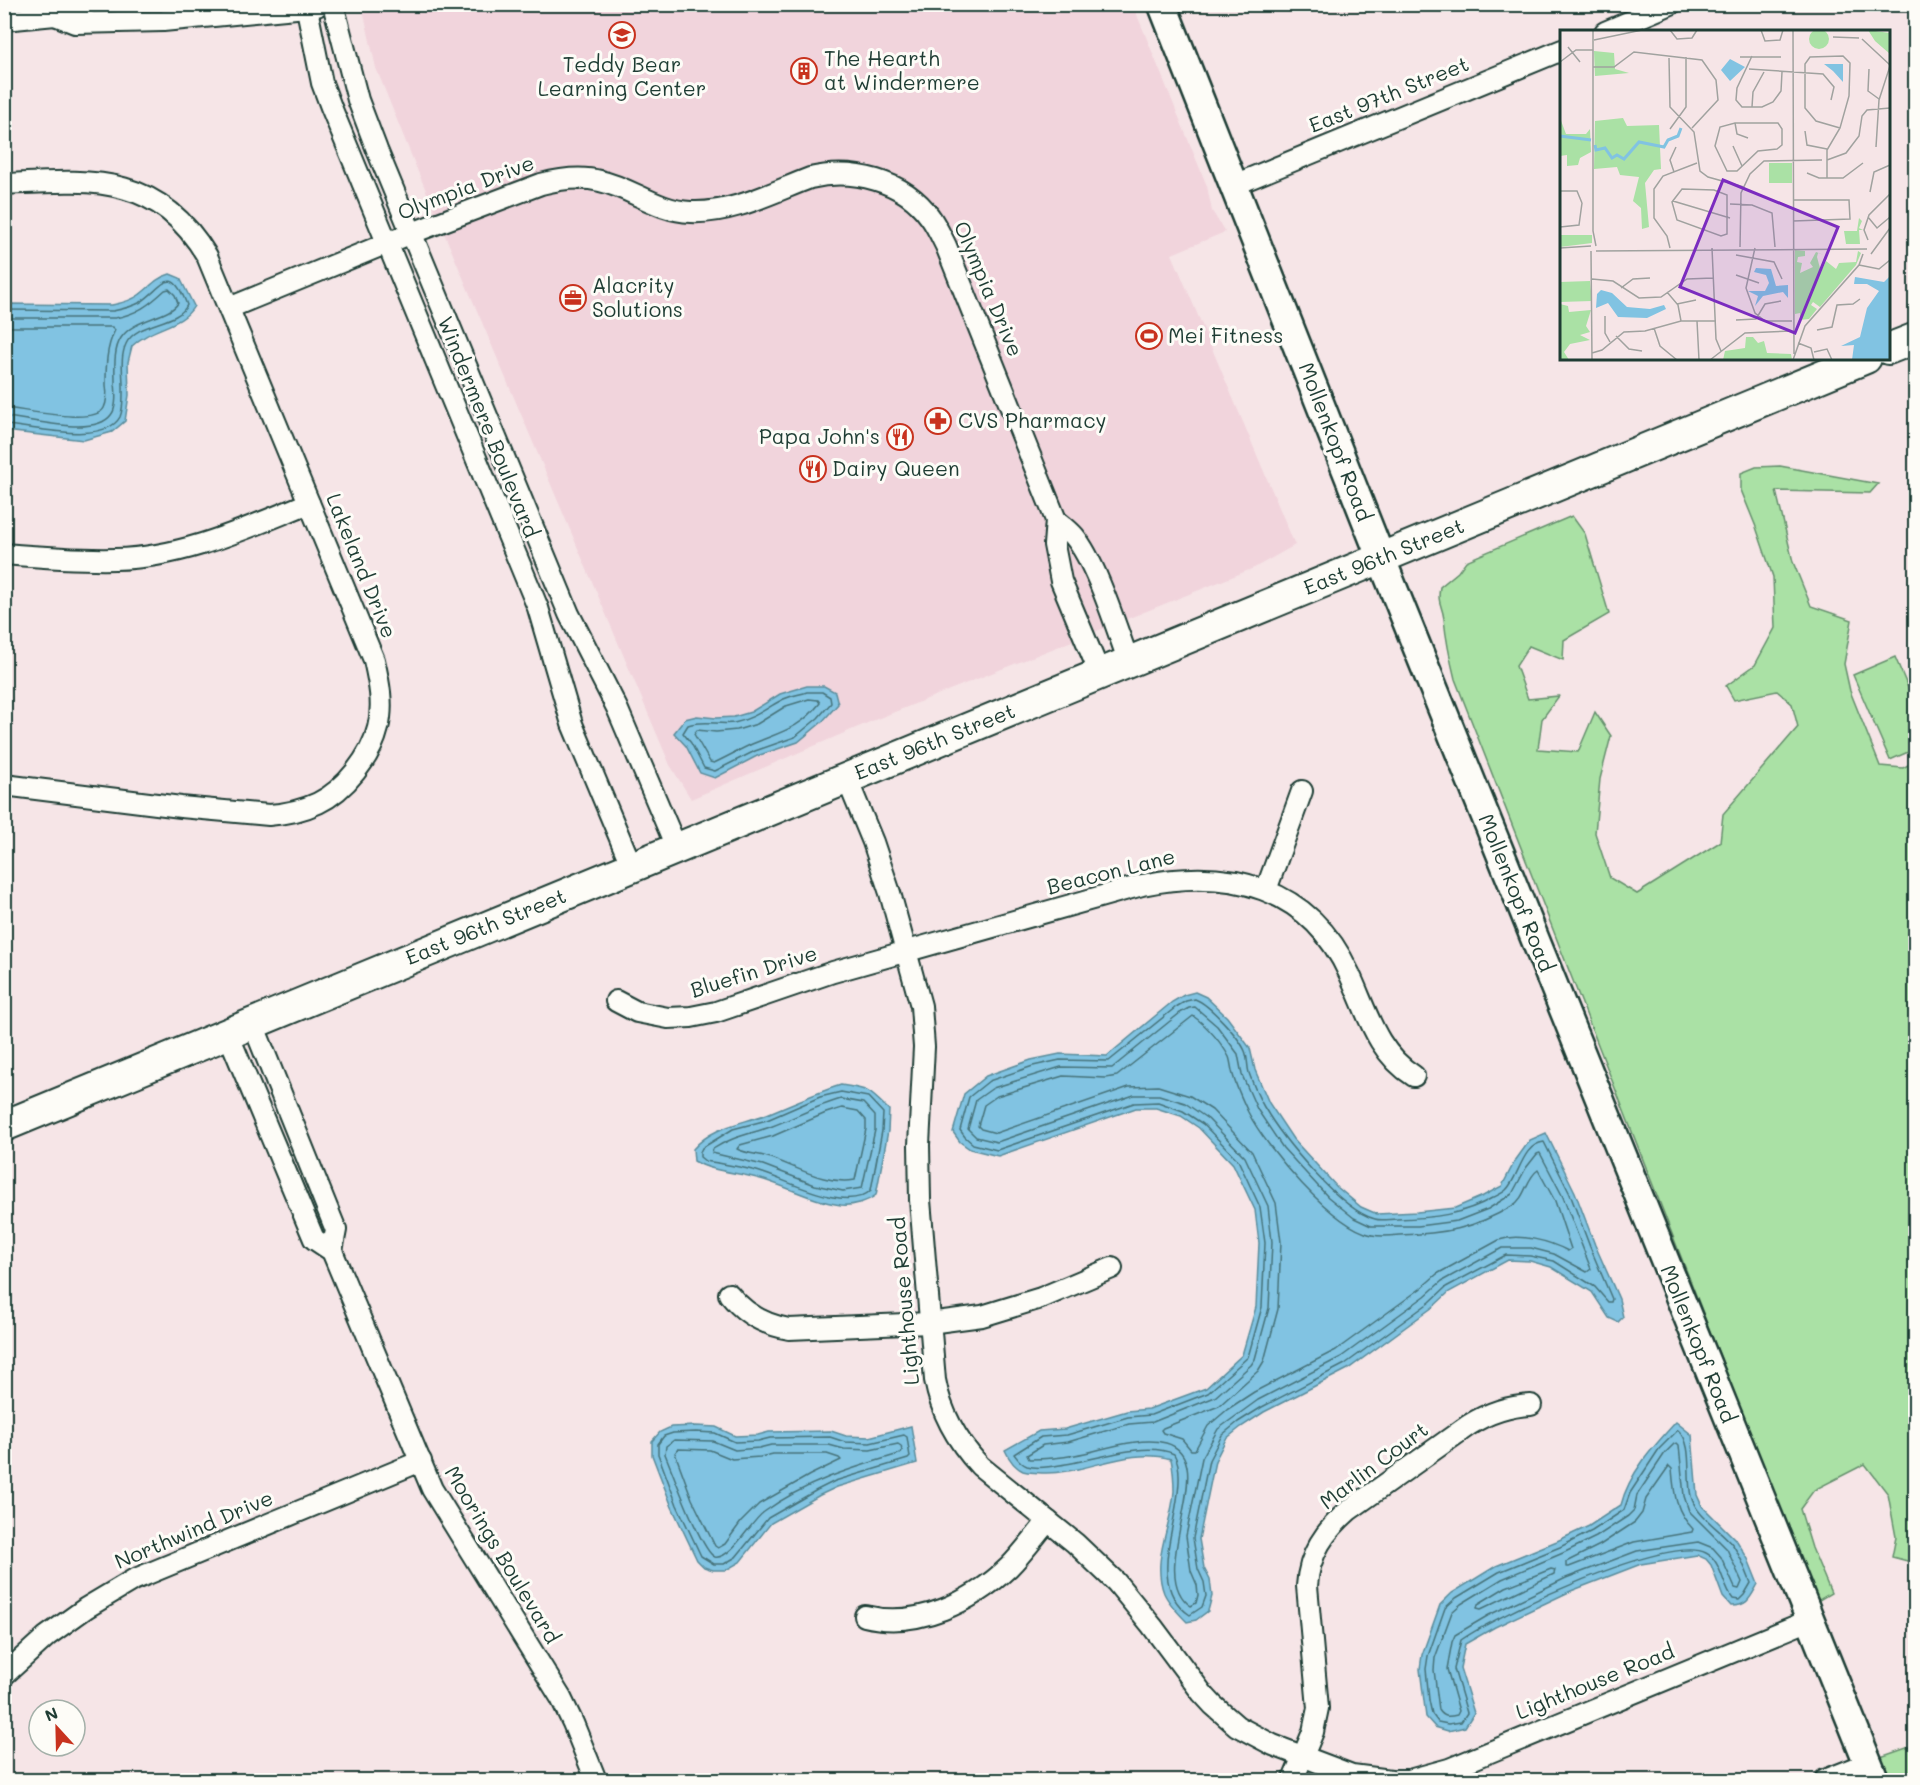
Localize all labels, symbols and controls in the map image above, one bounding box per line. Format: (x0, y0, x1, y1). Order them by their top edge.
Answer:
school or university icon: Teddy Bear Learning Center (607, 20, 637, 50)
inset map (1560, 30, 1890, 360)
place label: The Hearth at Windermere (824, 44, 980, 95)
street label: East 97th Street (1305, 49, 1472, 138)
place label: Teddy Bear Learning Center (538, 50, 706, 101)
building icon: The Hearth at Windermere (789, 56, 819, 86)
street label: Olympia Drive (393, 148, 538, 225)
street label: Olympia Drive (949, 217, 1030, 360)
place label: Alacrity Solutions (592, 271, 683, 322)
office icon: Alacrity Solutions (558, 283, 588, 313)
street label: Windermere Boulevard (433, 312, 546, 541)
sports icon: Mei Fitness (1134, 321, 1164, 351)
place label: Mei Fitness (1168, 321, 1283, 348)
street label: Mollenkopf Road (1294, 358, 1379, 525)
pharmacy icon: CVS Pharmacy (923, 406, 953, 436)
place label: CVS Pharmacy (958, 406, 1106, 433)
place label: Papa John's (759, 422, 880, 449)
restaurant icon: Papa John's (885, 422, 915, 452)
restaurant icon: Dairy Queen (798, 454, 828, 484)
place label: Dairy Queen (832, 454, 960, 481)
street label: Lakeland Drive (321, 489, 404, 642)
street label: East 96th Street (1299, 511, 1468, 600)
street label: East 96th Street (850, 696, 1019, 785)
street label: Mollenkopf Road (1473, 809, 1561, 975)
street label: Beacon Lane (1044, 842, 1177, 899)
street label: East 96th Street (401, 881, 570, 970)
street label: Bluefin Drive (687, 938, 820, 1003)
street label: Lighthouse Road (883, 1216, 924, 1386)
street label: Mollenkopf Road (1655, 1260, 1743, 1426)
street label: Marlin Court (1313, 1415, 1433, 1514)
street label: Moorings Boulevard (440, 1460, 567, 1648)
street label: Northwind Drive (110, 1483, 277, 1574)
street label: Lighthouse Road (1511, 1636, 1678, 1725)
north arrow (27, 1698, 87, 1758)
text: N (42, 1702, 61, 1726)

